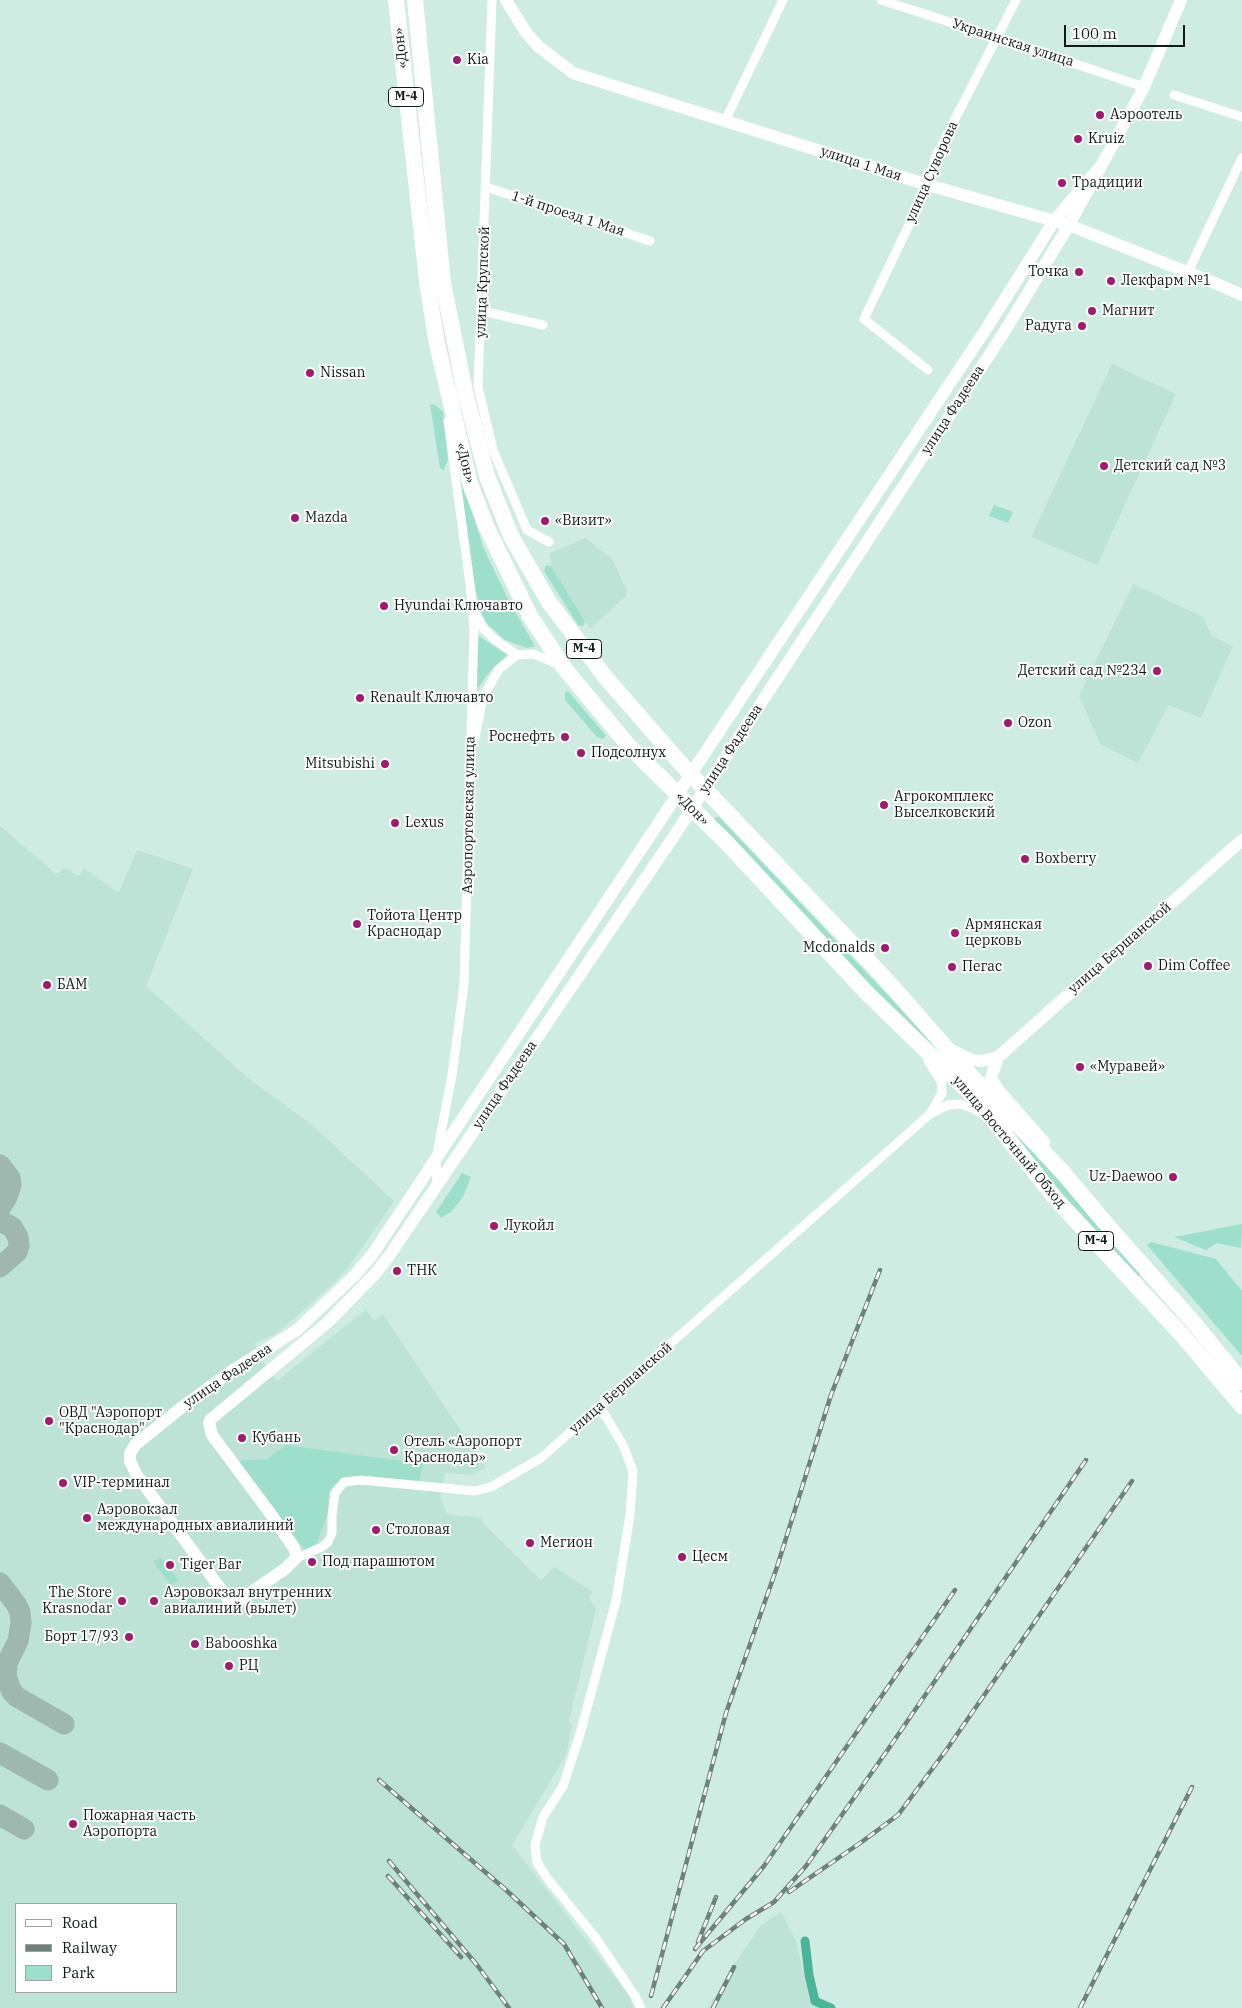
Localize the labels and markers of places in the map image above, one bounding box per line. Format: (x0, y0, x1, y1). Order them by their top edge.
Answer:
place label: Kia (467, 52, 489, 68)
marker: Kia (451, 54, 463, 66)
place label: Аэроотель (1110, 107, 1182, 123)
marker: Аэроотель (1094, 109, 1106, 121)
place label: Kruiz (1088, 131, 1124, 147)
marker: Kruiz (1072, 133, 1084, 145)
place label: Традиции (1072, 175, 1143, 191)
marker: Традиции (1056, 177, 1068, 189)
place label: Точка (1028, 264, 1069, 280)
marker: Точка (1073, 266, 1085, 278)
place label: Лекфарм №1 (1121, 273, 1211, 289)
marker: Лекфарм №1 (1105, 275, 1117, 287)
place label: Магнит (1102, 303, 1154, 319)
marker: Магнит (1086, 305, 1098, 317)
place label: Радуга (1025, 318, 1072, 334)
marker: Радуга (1076, 320, 1088, 332)
place label: Nissan (320, 365, 365, 381)
marker: Nissan (304, 367, 316, 379)
place label: Детский сад №3 (1114, 458, 1226, 474)
marker: Детский сад №3 (1098, 460, 1110, 472)
place label: Mazda (305, 510, 348, 526)
marker: Mazda (289, 512, 301, 524)
place label: «Визит» (555, 513, 612, 529)
marker: «Визит» (539, 515, 551, 527)
place label: Hyundai Ключавто (394, 598, 523, 614)
marker: Hyundai Ключавто (378, 600, 390, 612)
place label: Детский сад №234 (1018, 663, 1147, 679)
marker: Детский сад №234 (1151, 665, 1163, 677)
place label: Renault Ключавто (370, 690, 493, 706)
marker: Renault Ключавто (354, 692, 366, 704)
place label: Ozon (1018, 715, 1052, 731)
marker: Ozon (1002, 717, 1014, 729)
place label: Роснефть (489, 729, 555, 745)
marker: Роснефть (559, 731, 571, 743)
place label: Подсолнух (591, 745, 666, 761)
marker: Подсолнух (575, 747, 587, 759)
place label: Mitsubishi (305, 756, 375, 772)
marker: Mitsubishi (379, 758, 391, 770)
place label: Агрокомплекс Выселковский (894, 789, 995, 822)
marker: Агрокомплекс Выселковский (878, 799, 890, 811)
place label: Lexus (405, 815, 444, 831)
marker: Lexus (389, 817, 401, 829)
place label: Boxberry (1035, 851, 1096, 867)
marker: Boxberry (1019, 853, 1031, 865)
place label: Тойота Центр Краснодар (367, 908, 462, 940)
place label: Армянская церковь (965, 917, 1042, 950)
marker: Тойота Центр Краснодар (351, 918, 363, 930)
marker: Армянская церковь (949, 927, 961, 939)
place label: Mcdonalds (803, 940, 875, 956)
marker: Mcdonalds (879, 942, 891, 954)
place label: Dim Coffee (1158, 958, 1230, 974)
place label: Пегас (962, 959, 1002, 975)
marker: Dim Coffee (1142, 960, 1154, 972)
marker: Пегас (946, 961, 958, 973)
place label: БАМ (57, 977, 87, 993)
marker: БАМ (41, 979, 53, 991)
place label: «Муравей» (1090, 1059, 1165, 1075)
marker: «Муравей» (1074, 1061, 1086, 1073)
place label: Uz-Daewoo (1089, 1169, 1163, 1185)
marker: Uz-Daewoo (1167, 1171, 1179, 1183)
place label: Лукойл (504, 1218, 555, 1234)
marker: Лукойл (488, 1220, 500, 1232)
place label: ТНК (407, 1263, 437, 1279)
marker: ТНК (391, 1265, 403, 1277)
place label: ОВД "Аэропорт "Краснодар" (59, 1405, 162, 1438)
marker: ОВД "Аэропорт "Краснодар" (43, 1415, 55, 1427)
place label: Кубань (252, 1430, 301, 1446)
marker: Кубань (236, 1432, 248, 1444)
place label: Отель «Аэропорт Краснодар» (404, 1434, 522, 1466)
marker: Отель «Аэропорт Краснодар» (388, 1444, 400, 1456)
place label: VIP-терминал (73, 1475, 170, 1491)
marker: VIP-терминал (57, 1477, 69, 1489)
place label: Аэровокзал международных авиалиний (97, 1502, 294, 1534)
marker: Аэровокзал международных авиалиний (81, 1512, 93, 1524)
place label: Столовая (386, 1522, 450, 1538)
marker: Столовая (370, 1524, 382, 1536)
place label: Мегион (540, 1535, 593, 1551)
marker: Мегион (524, 1537, 536, 1549)
place label: Цесм (692, 1549, 728, 1565)
marker: Цесм (676, 1551, 688, 1563)
place label: Под парашютом (322, 1554, 435, 1570)
marker: Под парашютом (306, 1556, 318, 1568)
place label: Tiger Bar (180, 1557, 241, 1573)
marker: Tiger Bar (164, 1559, 176, 1571)
place label: The Store Krasnodar (42, 1585, 112, 1618)
place label: Аэровокзал внутренних авиалиний (вылет) (164, 1585, 332, 1618)
marker: The Store Krasnodar (116, 1595, 128, 1607)
marker: Аэровокзал внутренних авиалиний (вылет) (148, 1595, 160, 1607)
place label: Борт 17/93 (45, 1629, 119, 1645)
marker: Борт 17/93 (123, 1631, 135, 1643)
place label: Babooshka (205, 1636, 278, 1652)
marker: Babooshka (189, 1638, 201, 1650)
place label: РЦ (239, 1658, 259, 1674)
marker: РЦ (223, 1660, 235, 1672)
place label: Пожарная часть Аэропорта (83, 1808, 196, 1840)
marker: Пожарная часть Аэропорта (67, 1818, 79, 1830)

